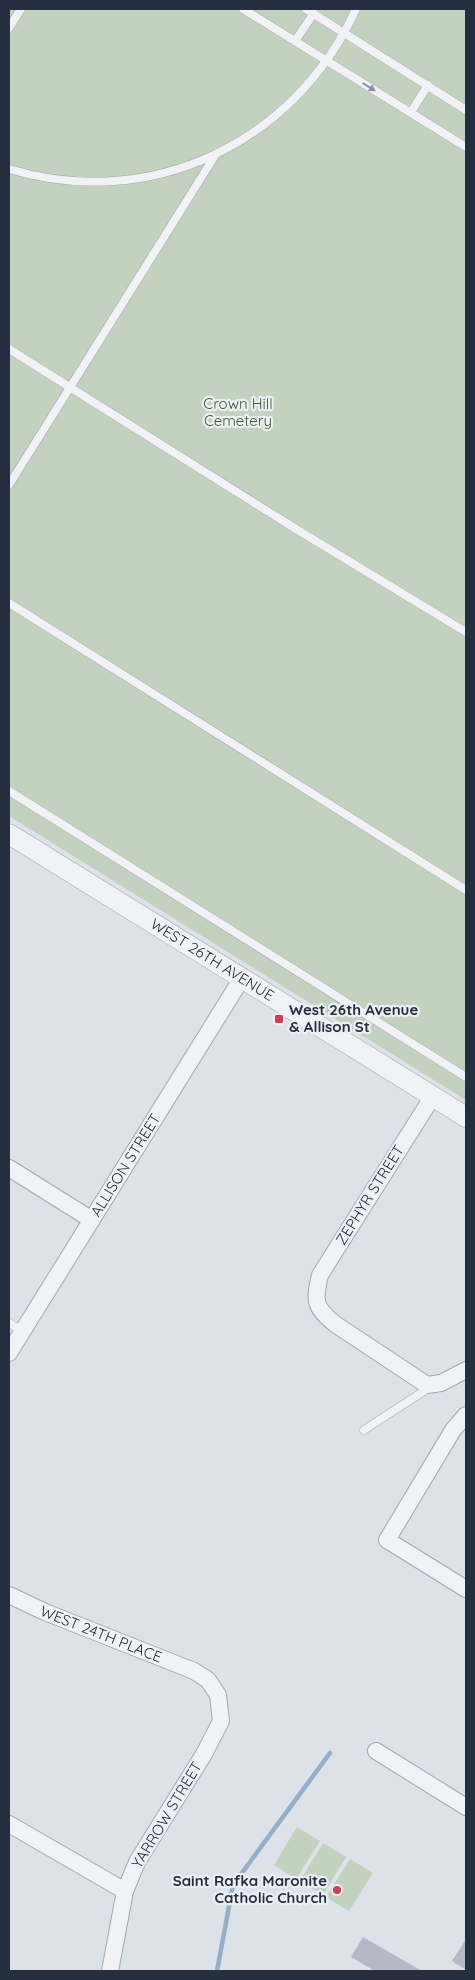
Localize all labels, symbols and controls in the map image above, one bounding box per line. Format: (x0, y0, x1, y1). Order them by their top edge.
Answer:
one-way arrow (362, 82, 376, 91)
park label: Crown Hill Cemetery (203, 394, 273, 430)
street label: WEST 26TH AVENUE (147, 914, 278, 1005)
place label: West 26th Avenue & Allison St (289, 1000, 418, 1036)
marker: West 26th Avenue & Allison St (273, 1013, 285, 1025)
street label: ALLISON STREET (86, 1110, 164, 1220)
street label: ZEPHYR STREET (331, 1141, 408, 1248)
street label: WEST 24TH PLACE (37, 1601, 165, 1666)
street label: YARROW STREET (127, 1758, 206, 1872)
place label: Saint Rafka Maronite Catholic Church (173, 1871, 327, 1907)
marker: Saint Rafka Maronite Catholic Church (331, 1884, 343, 1896)

